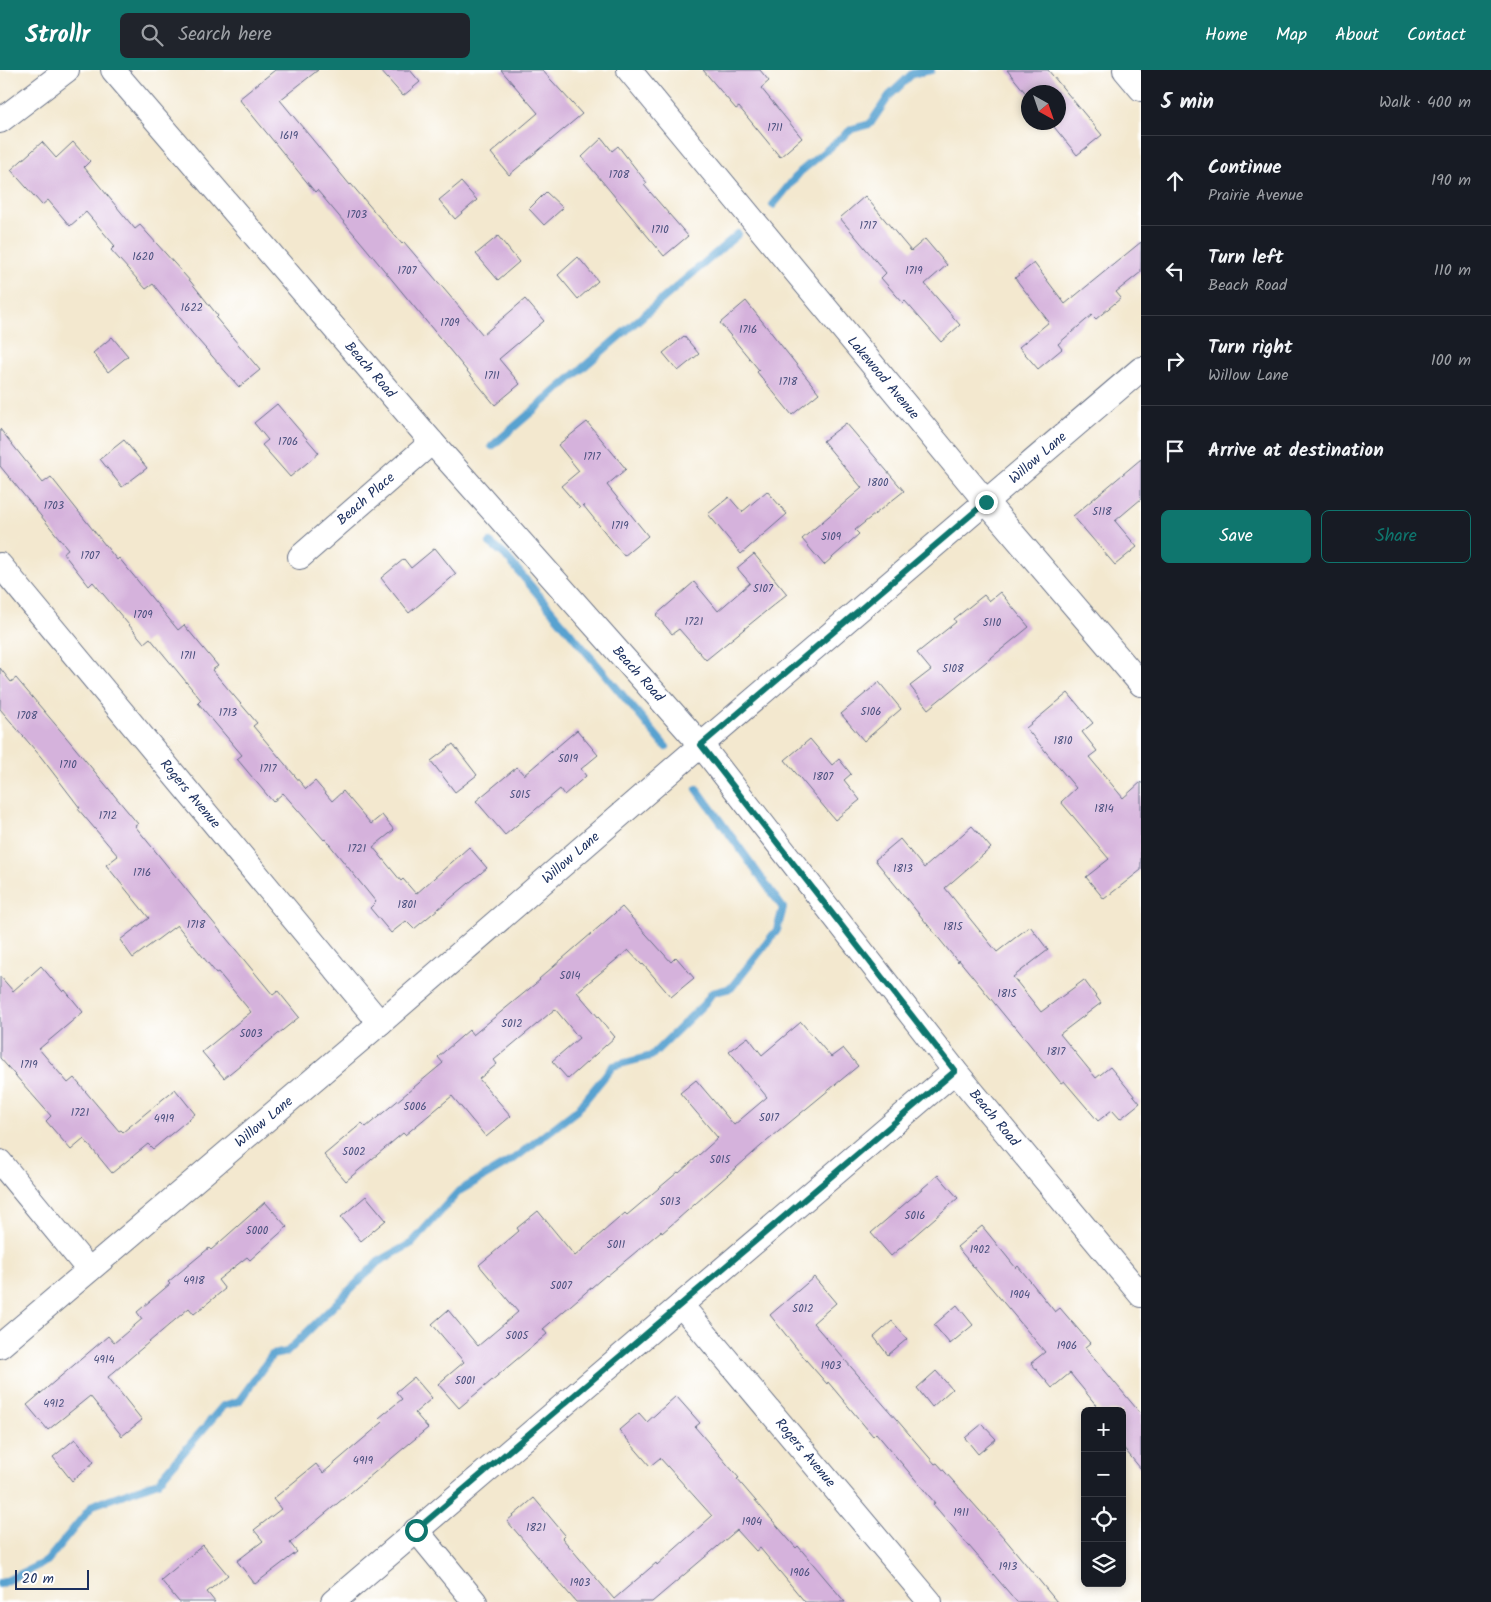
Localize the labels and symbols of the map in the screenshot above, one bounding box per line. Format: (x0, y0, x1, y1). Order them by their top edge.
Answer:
north arrow (1021, 85, 1066, 130)
house number: 1711 (767, 119, 783, 137)
house number: 1619 (280, 127, 299, 145)
house number: 1708 (609, 166, 630, 184)
house number: 1703 (347, 206, 367, 224)
house number: 1717 (859, 217, 877, 235)
house number: 1710 (651, 221, 669, 239)
house number: 1620 (132, 248, 154, 266)
house number: 1707 (397, 262, 417, 280)
house number: 1719 (905, 262, 923, 280)
house number: 1622 (181, 299, 203, 317)
house number: 1709 (440, 314, 460, 332)
house number: 1716 (739, 321, 757, 339)
street label: Lakewood Avenue (841, 331, 925, 425)
street label: Beach Road (339, 337, 402, 404)
house number: 1711 (484, 367, 500, 385)
house number: 1718 (779, 373, 798, 391)
street label: Willow Lane (1004, 426, 1072, 489)
house number: 1706 (278, 433, 298, 451)
house number: 1717 (583, 448, 601, 466)
street label: Beach Place (332, 467, 401, 531)
house number: 1800 (867, 474, 889, 492)
route end (975, 491, 998, 514)
house number: 1703 (44, 497, 64, 515)
house number: 5118 (1092, 503, 1112, 521)
house number: 1719 (611, 517, 629, 535)
house number: 5109 (821, 528, 842, 546)
house number: 1707 (80, 547, 100, 565)
house number: 5107 (753, 580, 774, 598)
house number: 1709 (133, 606, 153, 624)
house number: 1721 (685, 613, 703, 631)
house number: 5110 (983, 614, 1002, 632)
street label: Beach Road (607, 641, 670, 708)
house number: 1711 (180, 647, 196, 665)
house number: 5108 (942, 660, 964, 678)
house number: 5106 (861, 703, 881, 721)
house number: 1713 (219, 704, 237, 722)
house number: 1708 (17, 707, 38, 725)
house number: 1810 (1053, 732, 1073, 750)
house number: 5019 (558, 750, 579, 768)
street label: Rogers Avenue (154, 754, 226, 834)
house number: 1710 (59, 756, 77, 774)
house number: 1717 (259, 760, 277, 778)
house number: 1807 (813, 768, 834, 786)
house number: 5015 (510, 786, 531, 804)
house number: 1814 (1094, 800, 1114, 818)
house number: 1712 (99, 807, 117, 825)
street label: Willow Lane (537, 826, 605, 889)
house number: 1721 (348, 840, 366, 858)
house number: 1813 (893, 860, 913, 878)
house number: 1716 (133, 864, 151, 882)
house number: 1801 (397, 896, 417, 914)
house number: 1718 (187, 916, 206, 934)
house number: 1815 (943, 918, 964, 936)
house number: 5014 (560, 967, 580, 985)
house number: 1815 (997, 985, 1018, 1003)
house number: 5012 (501, 1015, 523, 1033)
house number: 5003 (239, 1025, 263, 1043)
house number: 1817 (1047, 1043, 1066, 1061)
house number: 1719 (20, 1056, 38, 1074)
street label: Beach Road (963, 1084, 1025, 1152)
street label: Willow Lane (230, 1090, 299, 1153)
house number: 5006 (403, 1098, 427, 1116)
house number: 1721 (71, 1104, 89, 1122)
house number: 5017 (759, 1109, 780, 1127)
house number: 4919 (154, 1110, 175, 1128)
house number: 5002 (342, 1143, 366, 1161)
house number: 5015 (710, 1151, 731, 1169)
house number: 5013 (659, 1193, 681, 1211)
house number: 5016 (905, 1207, 925, 1225)
house number: 5000 (246, 1222, 269, 1240)
house number: 5011 (607, 1236, 625, 1254)
house number: 1902 (970, 1241, 990, 1259)
house number: 4918 (183, 1272, 205, 1290)
house number: 5007 (550, 1277, 573, 1295)
house number: 1904 (1010, 1286, 1030, 1304)
house number: 5012 (792, 1300, 814, 1318)
house number: 5005 (506, 1327, 529, 1345)
house number: 1906 (1057, 1337, 1077, 1355)
house number: 4914 (94, 1351, 114, 1369)
house number: 1903 (821, 1357, 841, 1375)
house number: 5001 (455, 1372, 475, 1390)
house number: 4912 (43, 1395, 65, 1413)
street label: Rogers Avenue (769, 1413, 841, 1493)
house number: 4919 (353, 1452, 374, 1470)
house number: 1911 (953, 1504, 969, 1522)
house number: 1904 (742, 1513, 762, 1531)
route start (405, 1519, 428, 1542)
house number: 1821 (526, 1519, 546, 1537)
house number: 1913 (999, 1558, 1017, 1576)
house number: 1906 (790, 1564, 810, 1582)
scale bar (15, 1567, 89, 1590)
house number: 1903 (570, 1574, 590, 1592)

